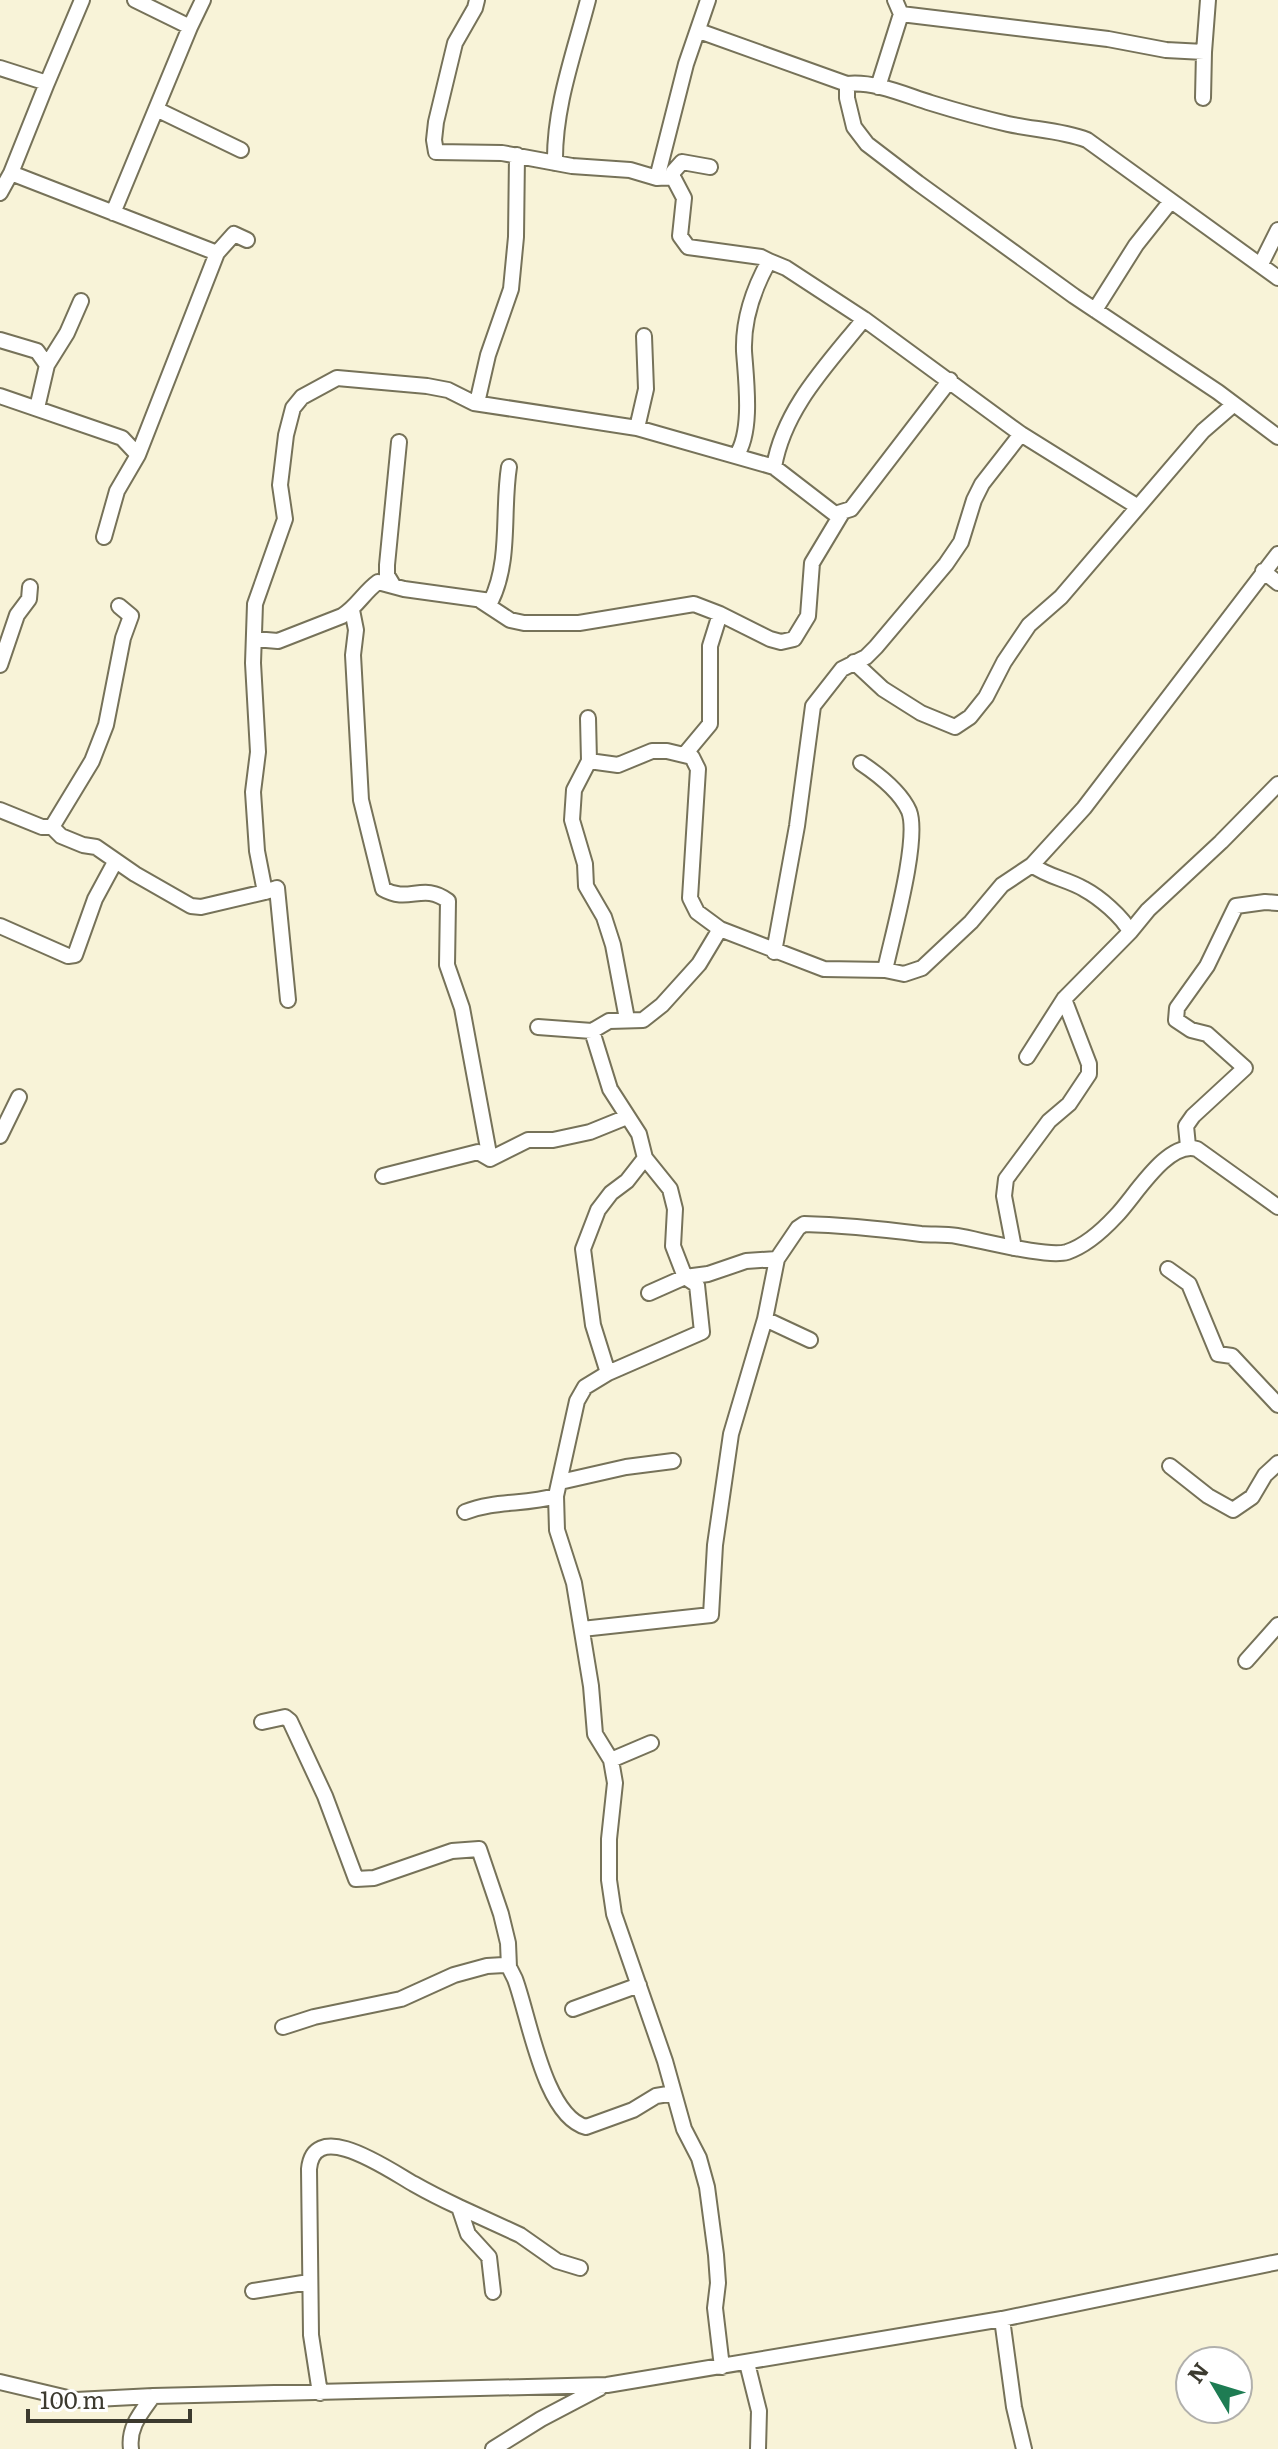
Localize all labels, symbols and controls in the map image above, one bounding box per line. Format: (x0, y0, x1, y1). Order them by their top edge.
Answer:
north arrow (1174, 2345, 1254, 2425)
text: N (1178, 2354, 1216, 2389)
scale bar (28, 2373, 190, 2423)
text: 100 m (40, 2381, 106, 2416)

